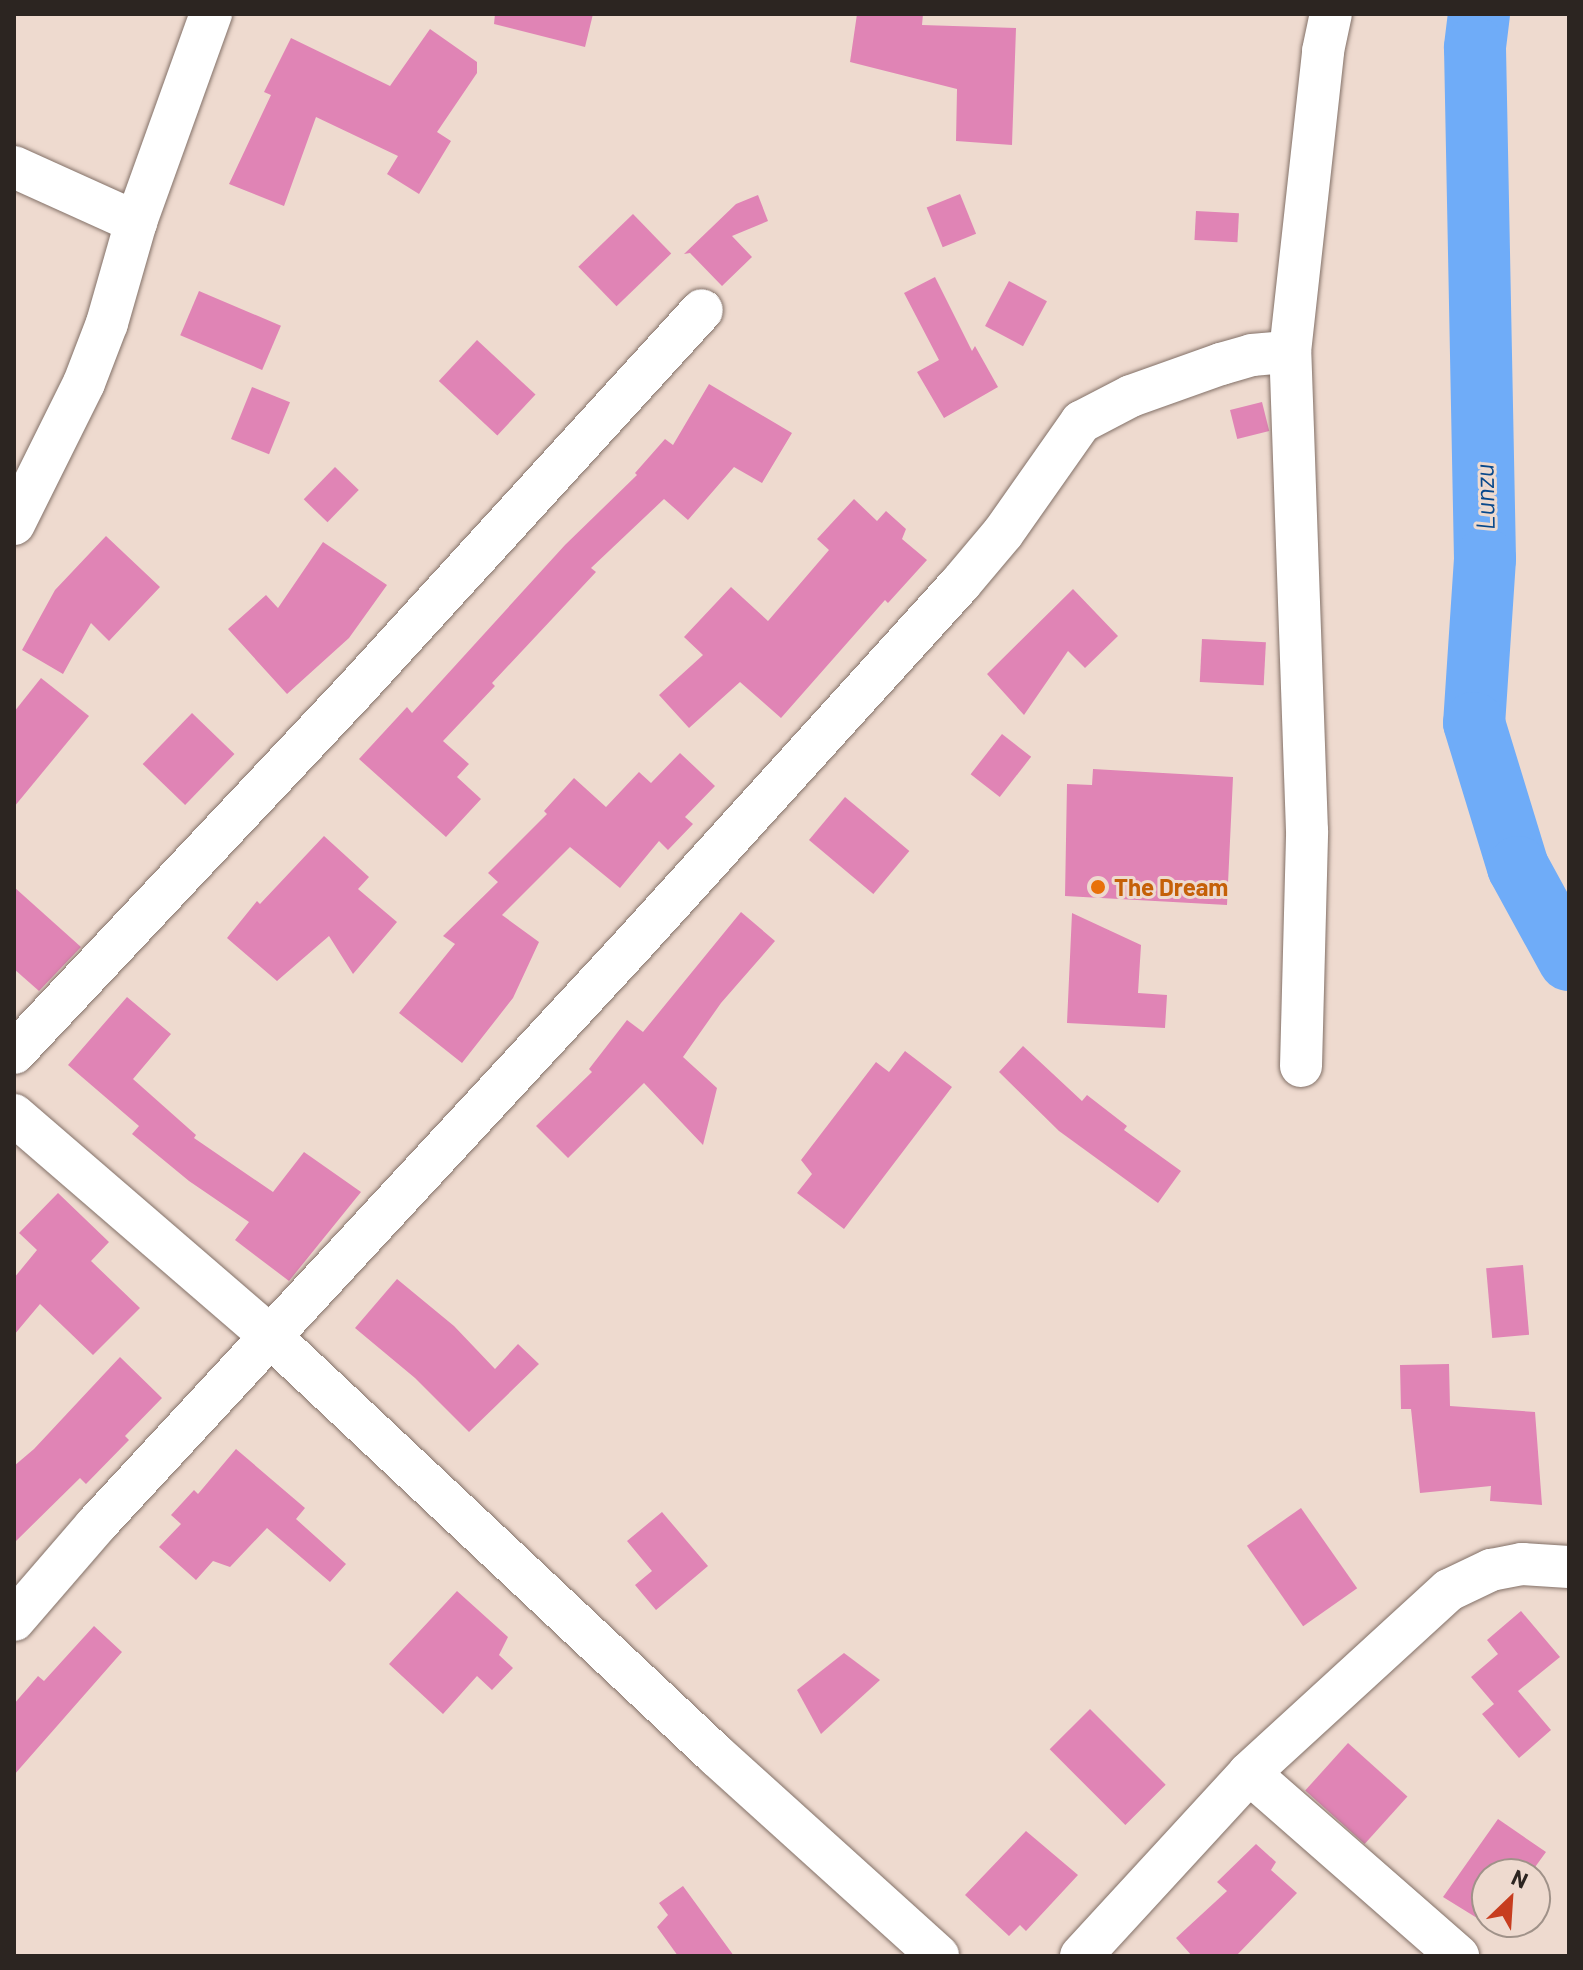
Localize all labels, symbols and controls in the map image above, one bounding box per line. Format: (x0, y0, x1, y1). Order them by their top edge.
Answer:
water label: Lunzu (1468, 464, 1500, 530)
place label: The Dream (1114, 873, 1228, 901)
marker: The Dream (1089, 878, 1107, 896)
north arrow (1471, 1858, 1551, 1938)
text: N (1508, 1863, 1532, 1893)

